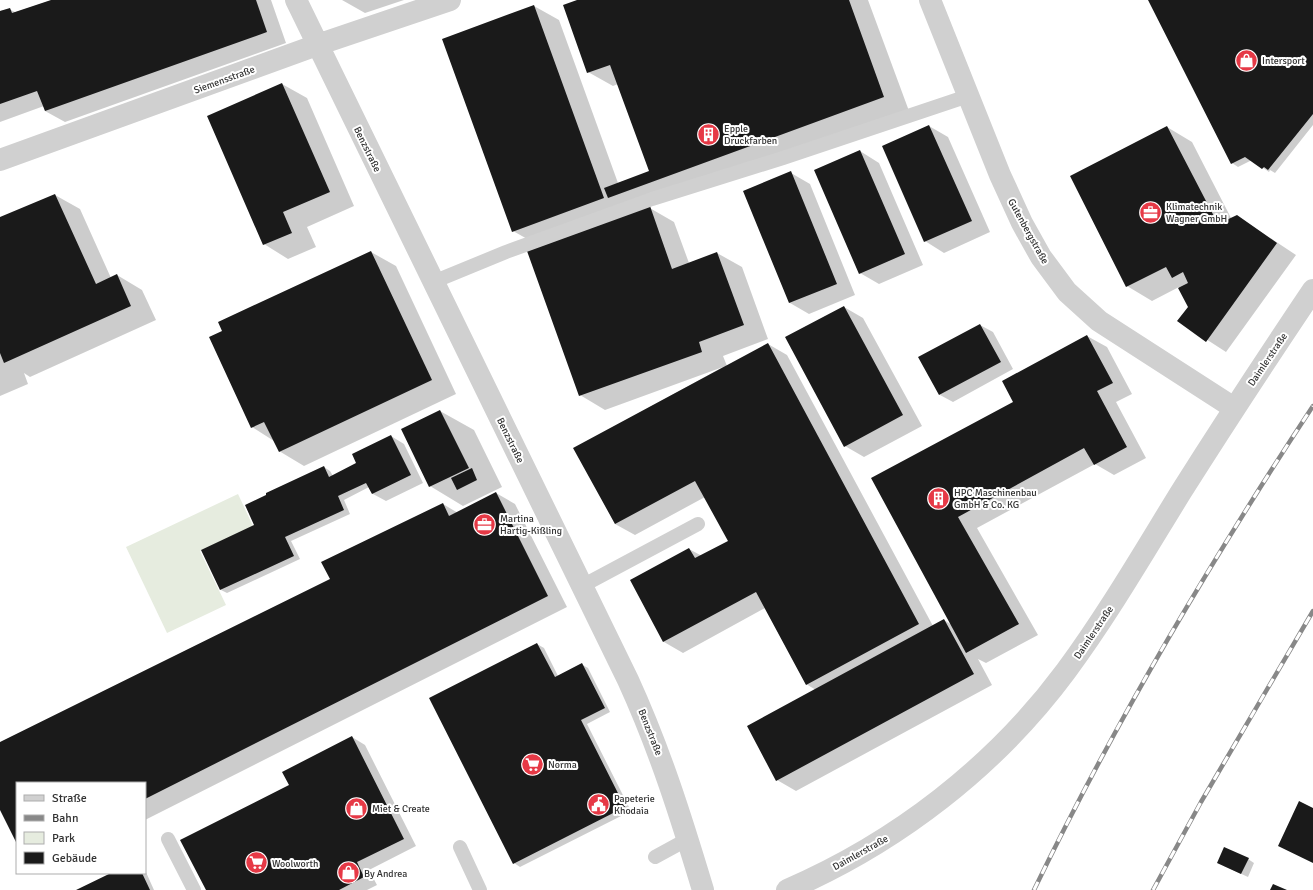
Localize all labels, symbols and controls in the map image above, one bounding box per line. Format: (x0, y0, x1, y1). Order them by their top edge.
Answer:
shop icon: Intersport (1233, 47, 1259, 73)
place label: Intersport (1262, 55, 1305, 67)
street label: Siemensstraße (192, 63, 256, 97)
building icon: Epple Druckfarben (696, 121, 722, 147)
place label: Epple Druckfarben (724, 123, 777, 147)
street label: Benzstraße (351, 125, 383, 174)
street label: Gutenbergstraße (1005, 197, 1051, 266)
office icon: Klimatechnik Wagner GmbH (1138, 199, 1164, 225)
place label: Klimatechnik Wagner GmbH (1166, 201, 1227, 225)
street label: Daimlerstraße (1246, 331, 1290, 388)
street label: Benzstraße (494, 416, 526, 465)
building icon: HPC Maschinenbau GmbH & Co. KG (925, 485, 951, 511)
place label: HPC Maschinenbau GmbH & Co. KG (954, 487, 1037, 511)
office icon: Martina Hartig-Kißling (472, 511, 498, 537)
place label: Martina Hartig-Kißling (500, 513, 562, 537)
street label: Daimlerstraße (1072, 604, 1116, 661)
street label: Benzstraße (635, 707, 665, 757)
supermarket icon: Norma (520, 751, 546, 777)
place label: Norma (548, 759, 577, 771)
legend (16, 782, 146, 874)
text: Straße (52, 791, 87, 806)
public building icon: Papeterie Khodaia (586, 791, 612, 817)
place label: Papeterie Khodaia (614, 793, 655, 817)
shop icon: Miet & Create (343, 795, 369, 821)
place label: Miet & Create (372, 803, 430, 815)
text: Bahn (52, 811, 78, 826)
text: Park (52, 831, 75, 846)
street label: Daimlerstraße (831, 833, 890, 873)
supermarket icon: Woolworth (244, 850, 270, 876)
text: Gebäude (52, 851, 97, 866)
place label: Woolworth (272, 858, 319, 870)
shop icon: By Andrea (336, 860, 362, 886)
place label: By Andrea (364, 868, 407, 880)

